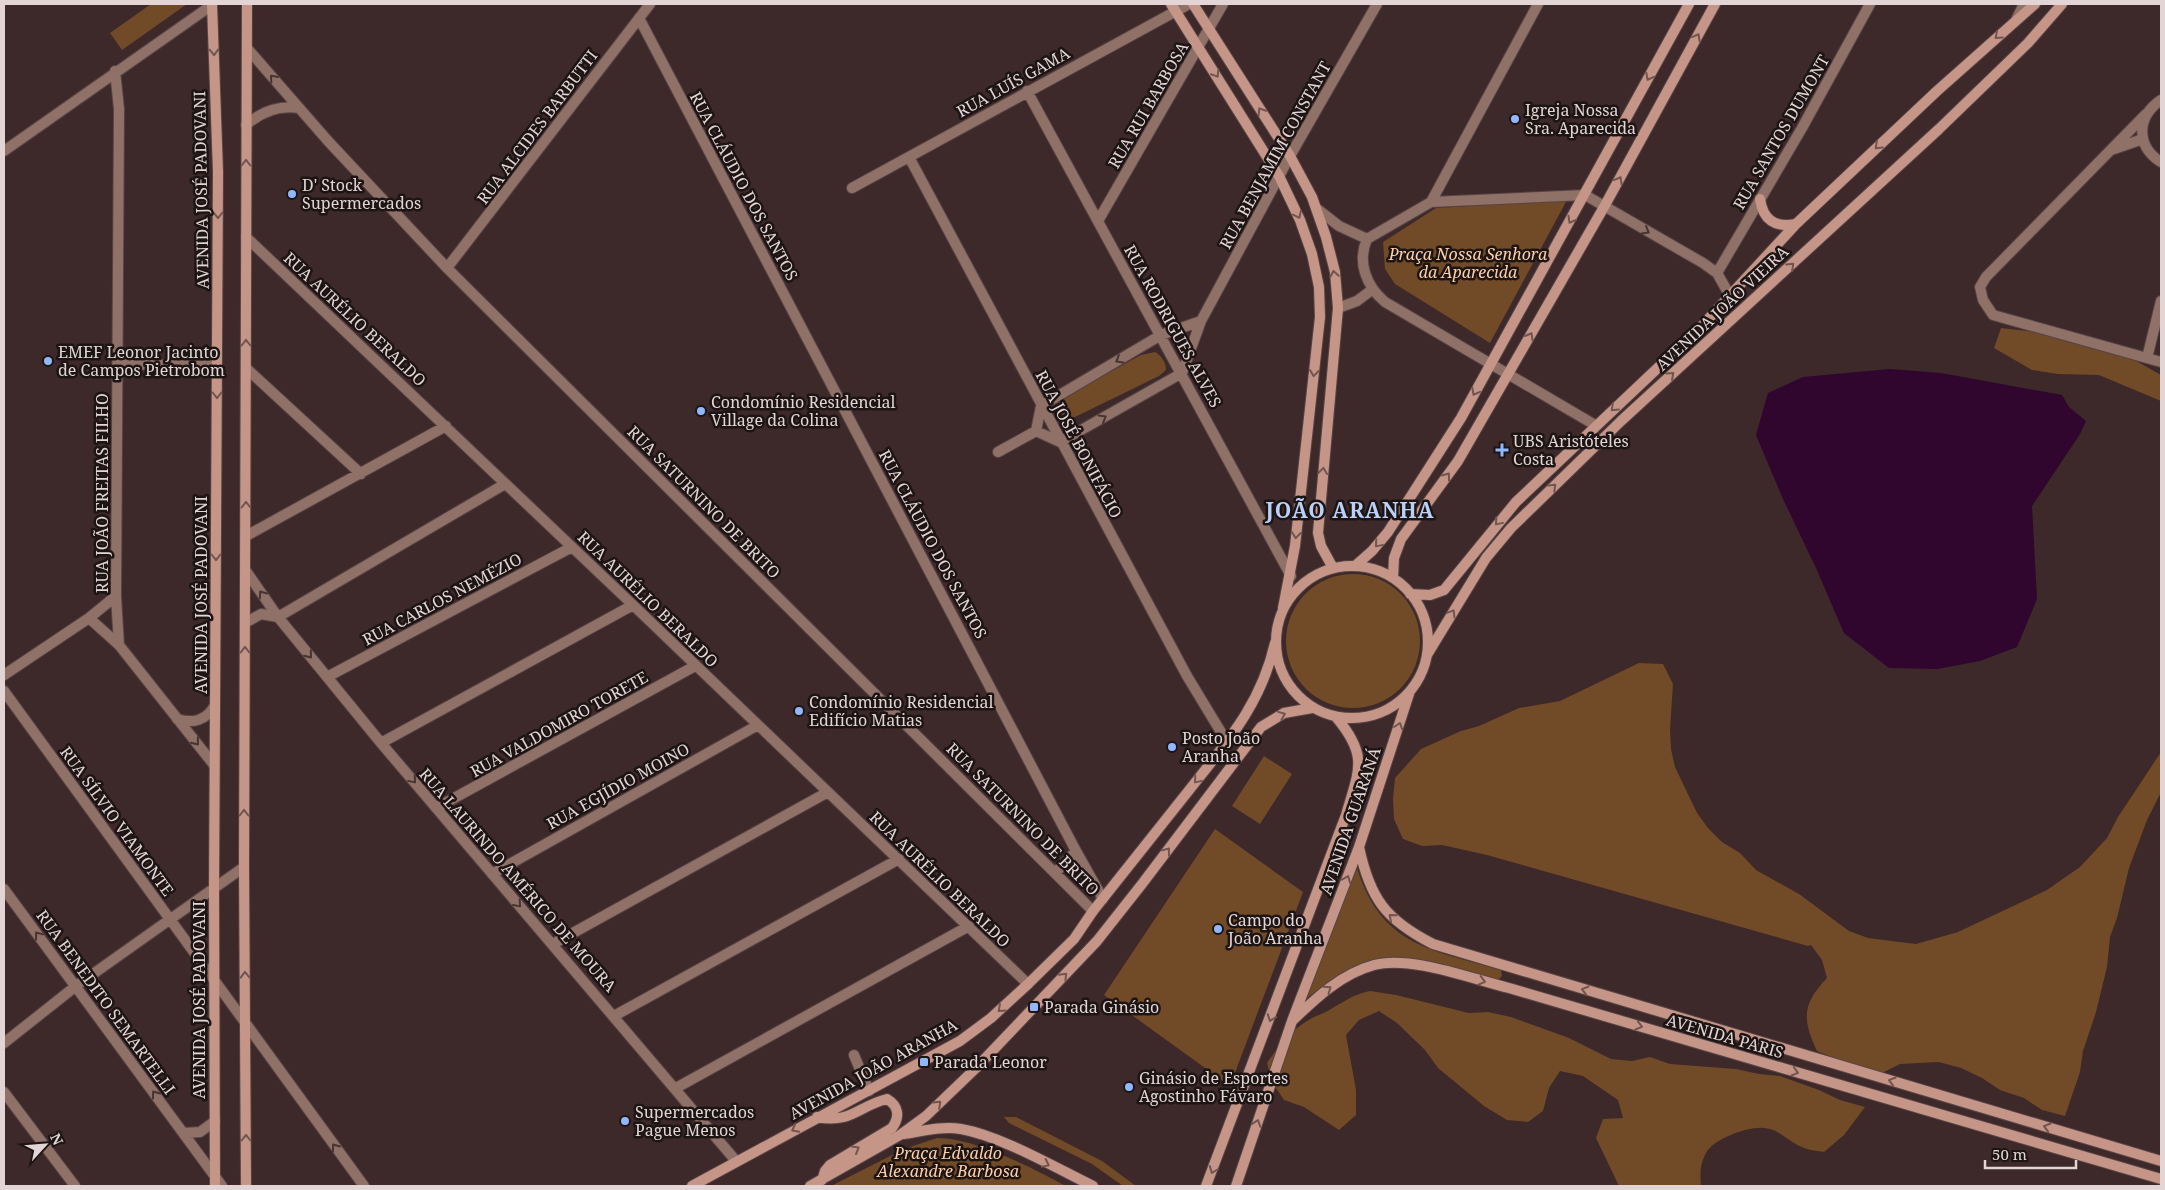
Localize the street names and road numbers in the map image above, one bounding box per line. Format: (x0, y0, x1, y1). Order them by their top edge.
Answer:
street label: RUA RUI BARBOSA (1103, 37, 1194, 172)
street label: RUA LUÍS GAMA (953, 41, 1074, 122)
street label: RUA ALCIDES BARBUTTI (472, 45, 602, 209)
street label: RUA SANTOS DUMONT (1728, 51, 1834, 213)
street label: RUA BENJAMIM CONSTANT (1214, 57, 1336, 253)
street label: RUA CLÁUDIO DOS SANTOS (685, 88, 803, 284)
street label: AVENIDA JOSÉ PADOVANI (188, 91, 214, 289)
street label: AVENIDA JOÃO VIEIRA (1651, 240, 1794, 375)
street label: RUA RODRIGUES ALVES (1119, 241, 1227, 411)
street label: RUA AURÉLIO BERALDO (279, 247, 431, 391)
street label: RUA JOSÉ BONIFÁCIO (1031, 366, 1127, 522)
street label: RUA JOÃO FREITAS FILHO (91, 393, 113, 593)
street label: RUA SATURNINO DE BRITO (623, 421, 785, 583)
street label: RUA CLÁUDIO DOS SANTOS (874, 446, 992, 642)
street label: AVENIDA JOSÉ PADOVANI (190, 496, 212, 694)
street label: RUA AURÉLIO BERALDO (573, 526, 723, 672)
street label: RUA CARLOS NEMÉZIO (358, 548, 526, 650)
street label: RUA VALDOMIRO TORETE (466, 666, 652, 782)
street label: RUA EGJÍDIO MOINO (543, 738, 693, 834)
street label: RUA SATURNINO DE BRITO (942, 738, 1104, 900)
street label: RUA SÍLVIO VIAMONTE (55, 742, 179, 900)
street label: AVENIDA GUARANÁ (1314, 744, 1386, 898)
street label: RUA LAURINDO AMÉRICO DE MOURA (415, 763, 622, 997)
street label: RUA AURÉLIO BERALDO (865, 806, 1015, 952)
street label: AVENIDA JOSÉ PADOVANI (188, 901, 210, 1099)
street label: RUA BENEDITO SEMARTELLI (31, 905, 181, 1099)
street label: AVENIDA PARIS (1664, 1009, 1786, 1063)
street label: AVENIDA JOÃO ARANHA (785, 1013, 962, 1124)

